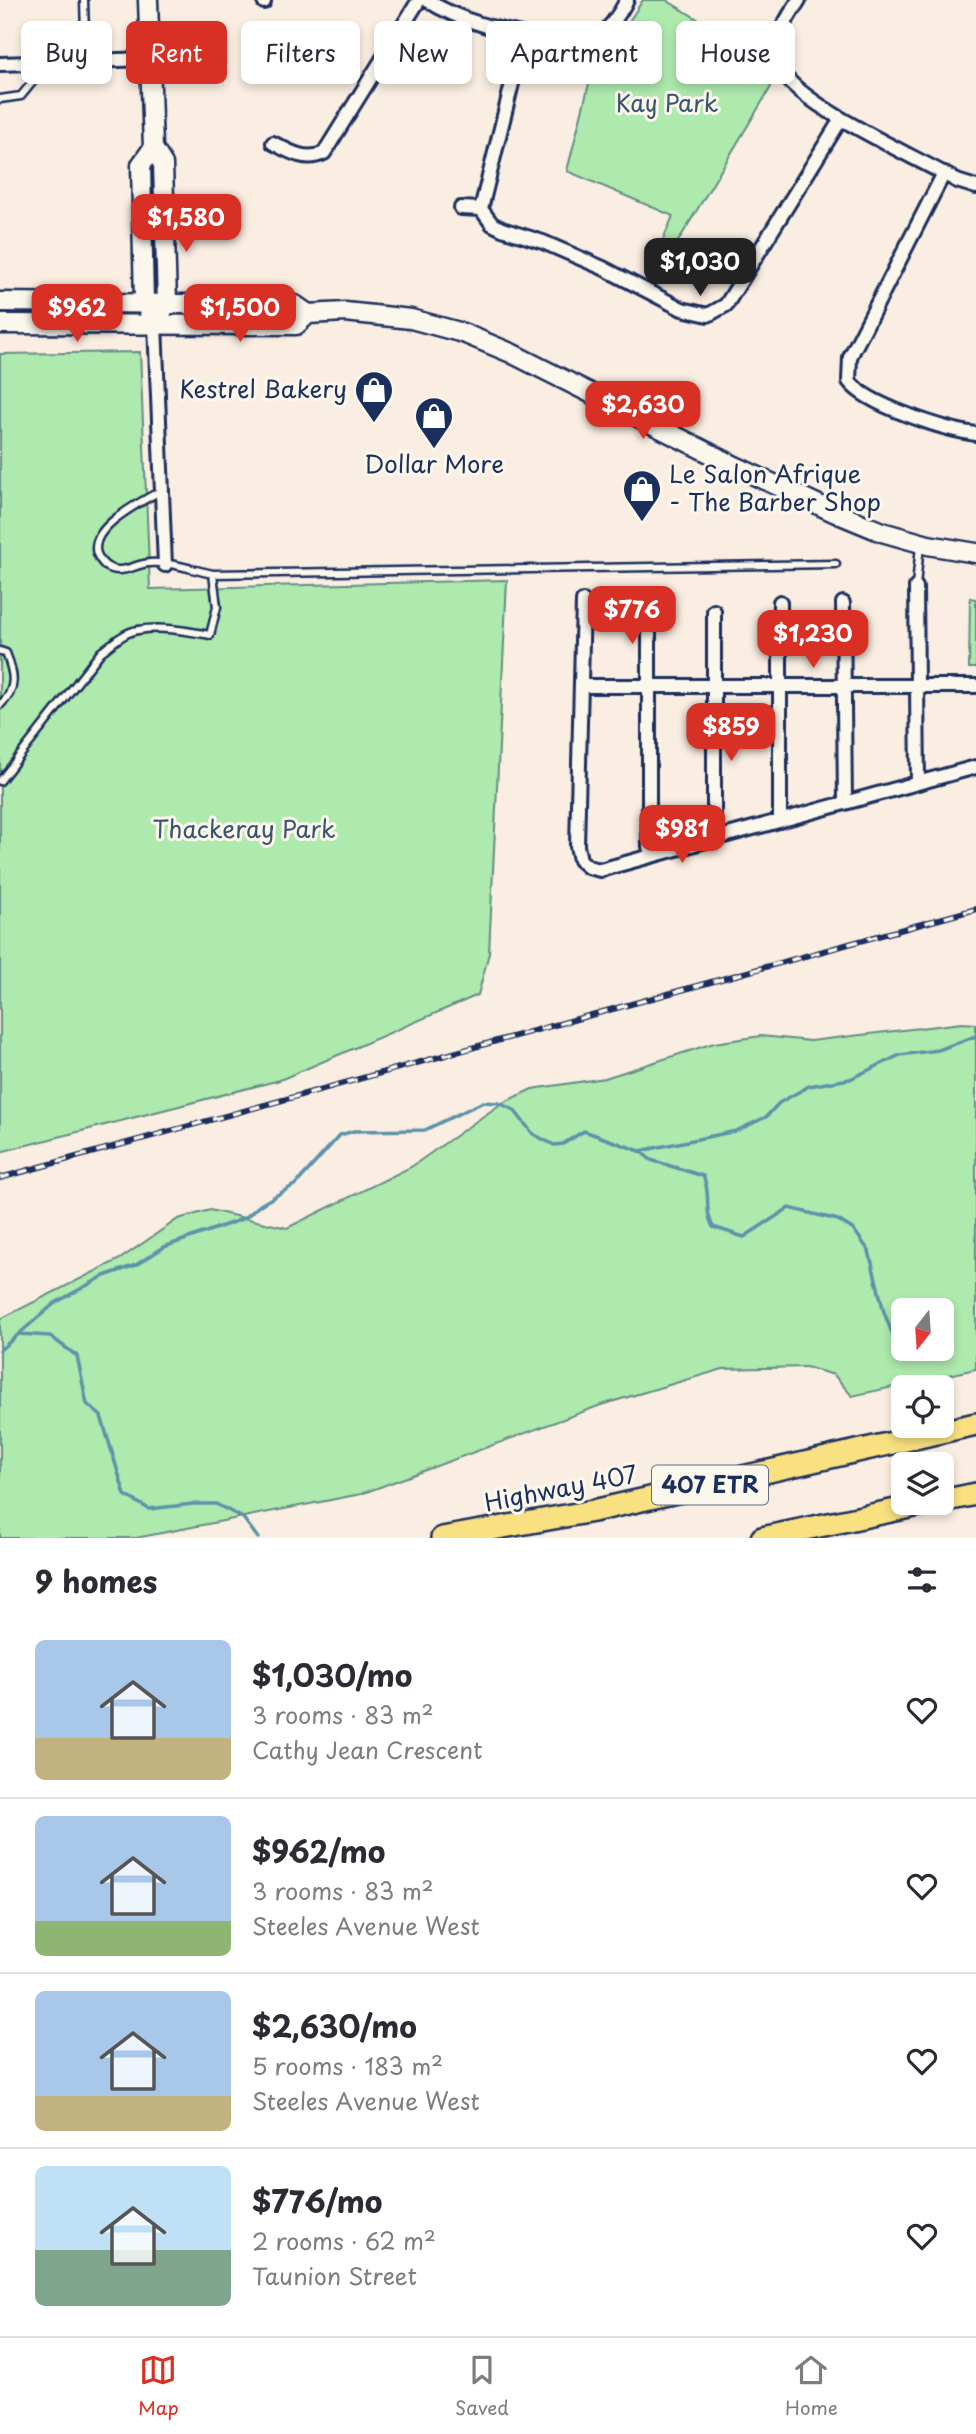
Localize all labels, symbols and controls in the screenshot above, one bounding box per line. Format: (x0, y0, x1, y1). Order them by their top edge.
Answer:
chip: Buy (21, 21, 112, 84)
chip: Rent (126, 21, 227, 84)
chip: Filters (241, 21, 360, 84)
chip: New (374, 21, 472, 84)
chip: Apartment (486, 21, 662, 84)
chip: House (676, 21, 795, 84)
park label: Kay Park (616, 84, 718, 120)
pin: $1,580 (129, 194, 243, 254)
text: $1,580 (147, 199, 225, 234)
pin: $1,030 (643, 238, 757, 298)
text: $1,030 (660, 243, 740, 278)
pin: $962 (36, 284, 118, 344)
pin: $1,500 (183, 284, 297, 344)
text: $962 (48, 289, 106, 324)
text: $1,500 (200, 289, 280, 324)
shop icon: Kestrel Bakery (353, 369, 395, 424)
place label: Kestrel Bakery (179, 370, 347, 406)
pin: $2,630 (586, 382, 700, 441)
text: $2,630 (601, 386, 685, 421)
shop icon: Dollar More (413, 395, 455, 450)
place label: Dollar More (364, 445, 504, 481)
place label: Le Salon Afrique - The Barber Shop (669, 455, 881, 519)
shop icon: Le Salon Afrique - The Barber Shop (621, 468, 663, 523)
pin: $776 (591, 586, 673, 646)
text: $776 (604, 591, 660, 626)
pin: $1,230 (756, 610, 870, 670)
text: $1,230 (773, 615, 853, 650)
pin: $859 (690, 704, 772, 763)
text: $859 (702, 708, 760, 743)
pin: $981 (641, 806, 723, 865)
park label: Thackeray Park (152, 810, 336, 846)
text: $981 (655, 810, 709, 845)
north arrow (891, 1298, 954, 1362)
map controls (891, 1298, 954, 1515)
button: locate (891, 1375, 954, 1438)
button: layers (891, 1452, 954, 1515)
street label: Highway 407 (481, 1455, 640, 1520)
road number: 407 ETR (652, 1466, 768, 1504)
text: 9 homes (35, 1558, 157, 1603)
icon: filters (903, 1561, 941, 1599)
text: $1,030/mo (252, 1652, 413, 1697)
icon: home (91, 1668, 175, 1752)
icon: heart (903, 1691, 941, 1729)
text: 3 rooms · 83 m² (252, 1697, 434, 1732)
text: Cathy Jean Crescent (252, 1732, 482, 1767)
text: $962/mo (252, 1828, 385, 1873)
icon: home (91, 1844, 175, 1928)
icon: heart (903, 1867, 941, 1905)
text: 3 rooms · 83 m² (252, 1873, 434, 1908)
text: Steeles Avenue West (252, 1908, 480, 1943)
text: $2,630/mo (252, 2003, 417, 2048)
icon: home (91, 2019, 175, 2103)
icon: heart (903, 2042, 941, 2080)
text: 5 rooms · 183 m² (252, 2048, 443, 2083)
text: Steeles Avenue West (252, 2083, 480, 2118)
text: $776/mo (252, 2178, 382, 2223)
icon: home (91, 2194, 175, 2278)
icon: heart (903, 2217, 941, 2255)
text: 2 rooms · 62 m² (252, 2223, 436, 2258)
text: Taunion Street (252, 2258, 417, 2293)
tab: Map (138, 2351, 179, 2421)
tab: Saved (455, 2351, 509, 2421)
tab: Home (785, 2351, 838, 2421)

